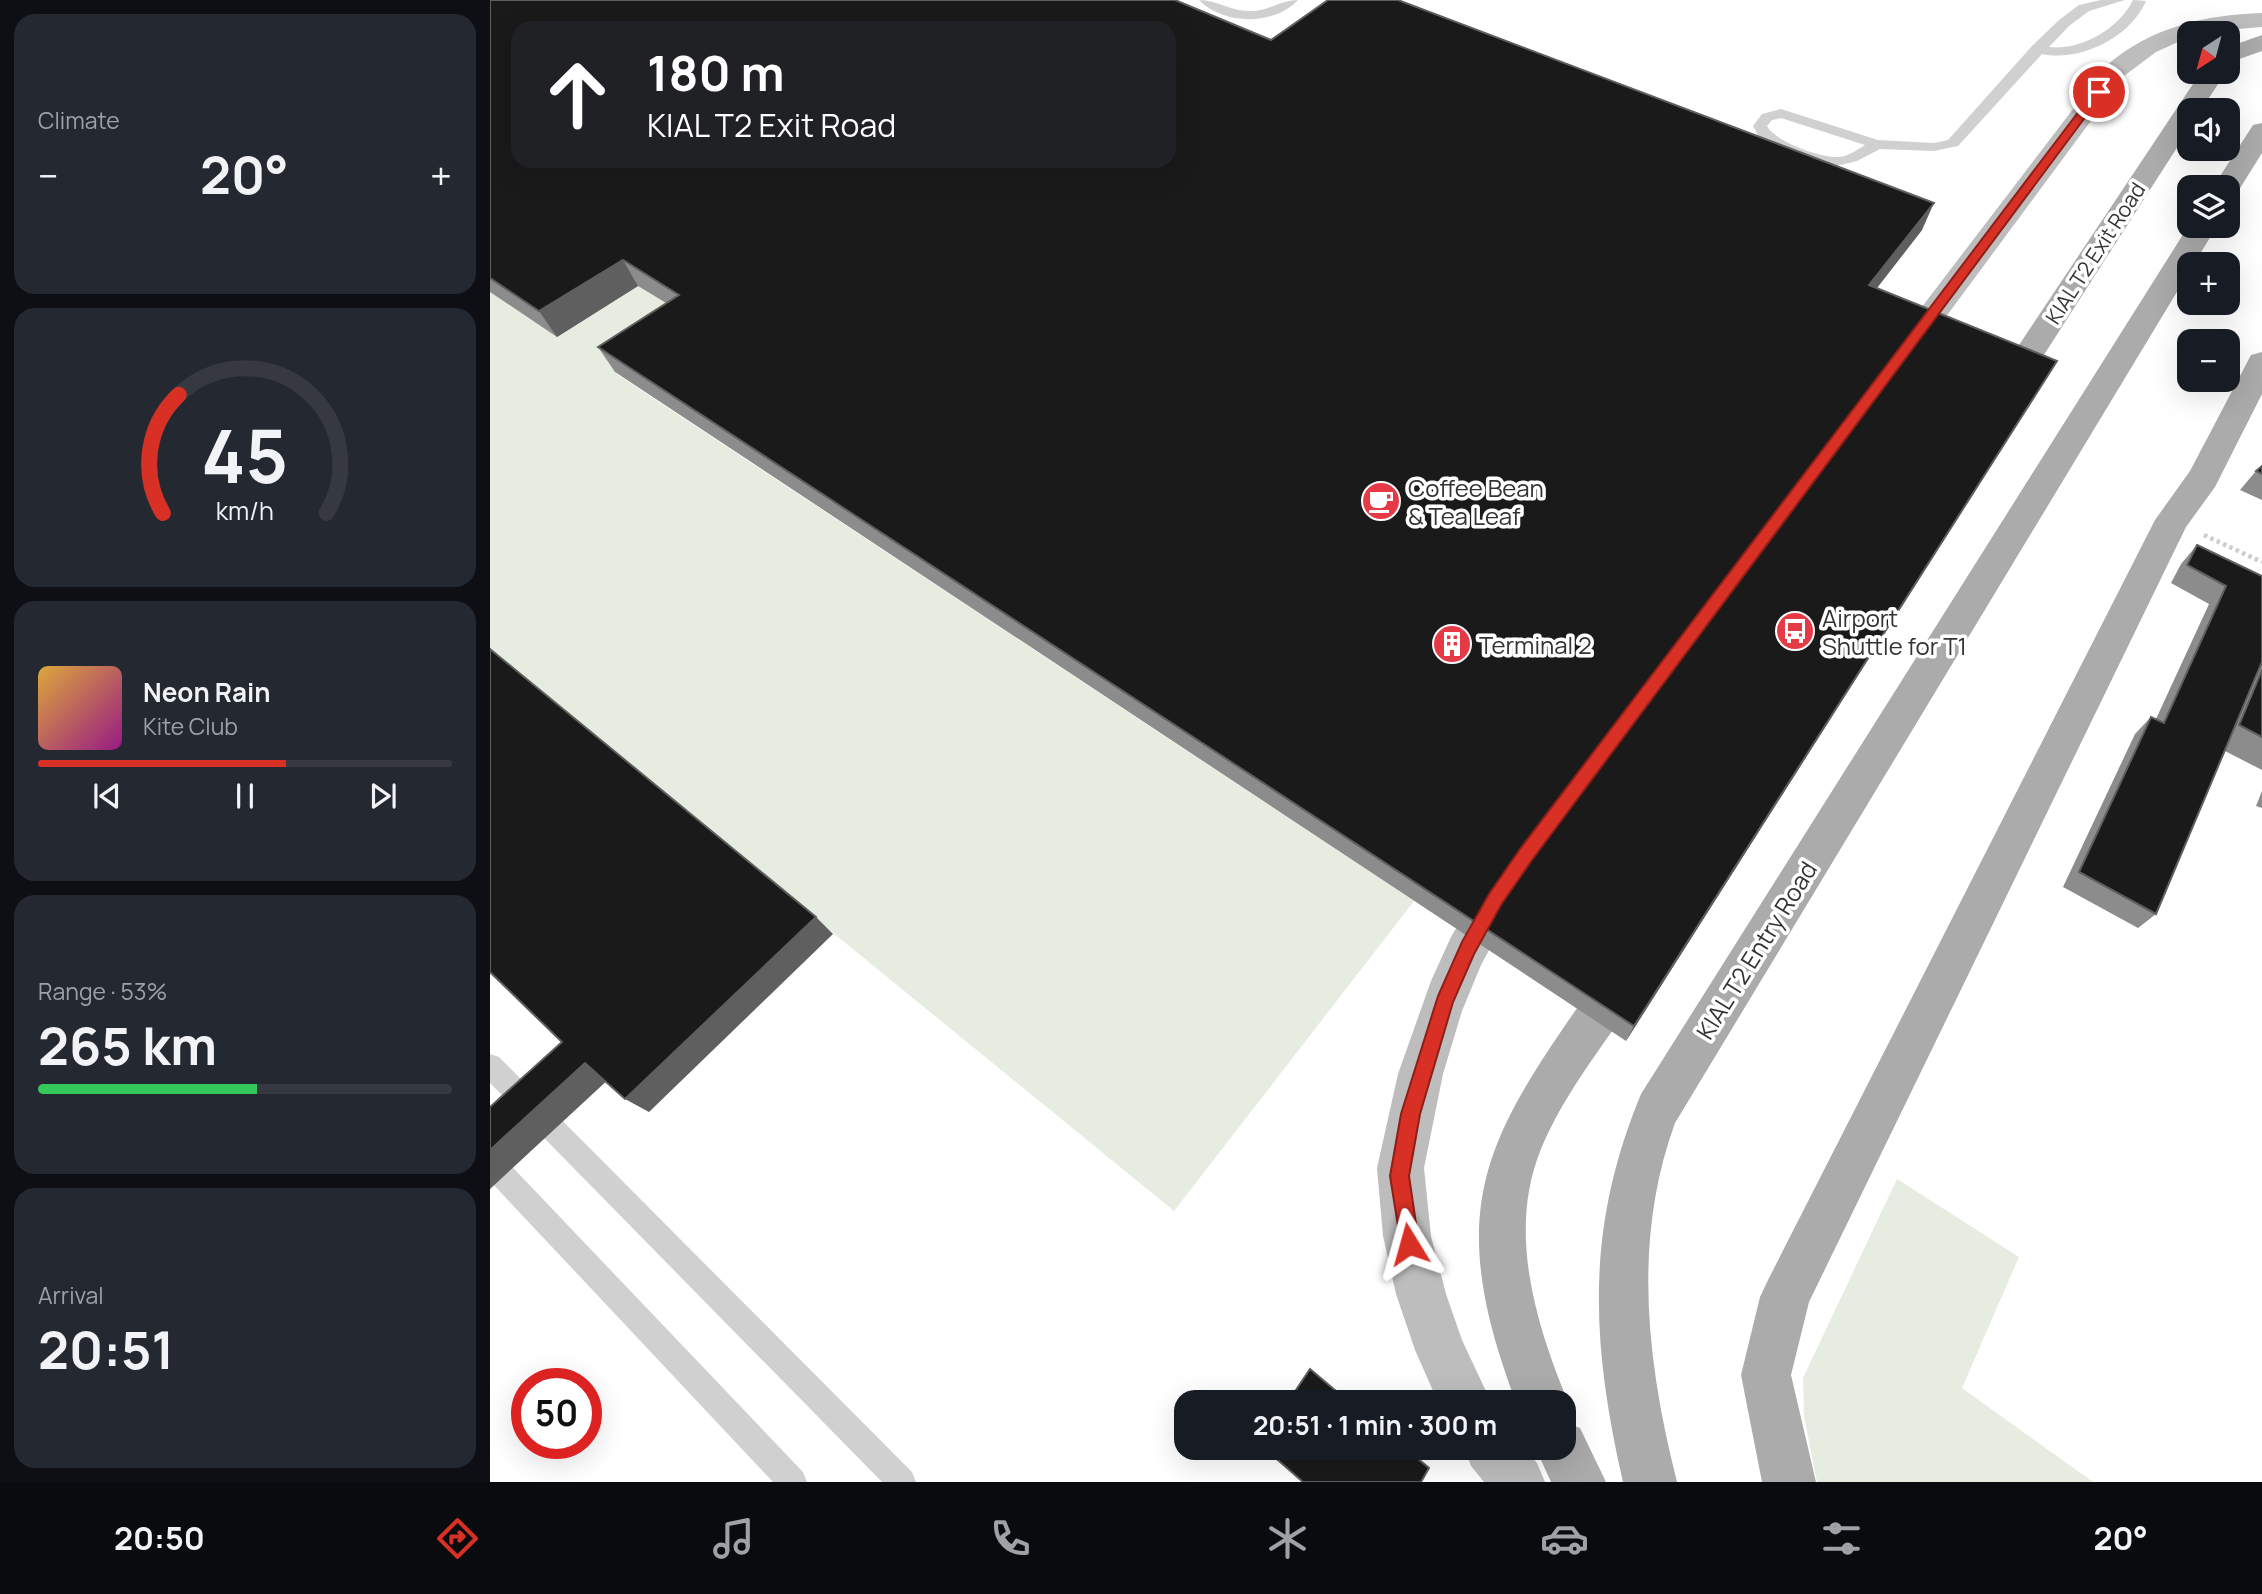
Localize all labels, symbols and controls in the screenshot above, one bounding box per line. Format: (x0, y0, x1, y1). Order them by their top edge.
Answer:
north arrow (2177, 21, 2240, 84)
map controls (2177, 21, 2240, 392)
text: 180 m (647, 39, 785, 106)
icon: ahead (532, 49, 623, 140)
pin (2069, 62, 2129, 122)
icon: arrive (2080, 73, 2118, 111)
button: sound (2177, 98, 2240, 161)
text: KIAL T2 Exit Road (647, 103, 896, 147)
text: Climate (38, 104, 120, 136)
text: 20° (200, 139, 289, 210)
text: − (38, 149, 59, 201)
text: + (430, 149, 452, 201)
button: layers (2177, 175, 2240, 238)
street label: KIAL T2 Exit Road (2039, 177, 2151, 329)
button: + (2177, 252, 2240, 315)
button: − (2177, 329, 2240, 392)
text: 45 (202, 406, 288, 506)
place label: Coffee Bean & Tea Leaf (1408, 471, 1544, 532)
cafe icon: Coffee Bean & Tea Leaf (1360, 480, 1402, 522)
text: km/h (216, 493, 274, 528)
place label: Airport Shuttle for T1 (1822, 601, 1967, 662)
bus stop icon: Airport Shuttle for T1 (1774, 610, 1816, 652)
building icon: Terminal 2 (1431, 623, 1473, 665)
place label: Terminal 2 (1479, 628, 1592, 661)
text: Neon Rain (143, 674, 271, 710)
text: Kite Club (143, 710, 238, 742)
icon: previous (88, 777, 126, 815)
icon: pause (226, 777, 264, 815)
icon: next (364, 777, 402, 815)
street label: KIAL T2 Entry Road (1688, 855, 1824, 1045)
text: Range · 53% (38, 975, 167, 1007)
text: 265 km (38, 1010, 217, 1081)
position arrow (1372, 1207, 1446, 1281)
text: Arrival (38, 1279, 104, 1311)
text: 20:51 (38, 1314, 174, 1385)
speed limit sign: 50 (511, 1368, 602, 1459)
text: 20:51 · 1 min · 300 m (1253, 1407, 1497, 1443)
icon: directions (433, 1514, 482, 1563)
icon: music (709, 1514, 758, 1563)
icon: phone (986, 1514, 1035, 1563)
icon: climate (1263, 1514, 1312, 1563)
icon: car (1540, 1514, 1589, 1563)
icon: filters (1817, 1514, 1866, 1563)
text: 20:50 (114, 1516, 205, 1560)
text: 20° (2093, 1516, 2148, 1560)

